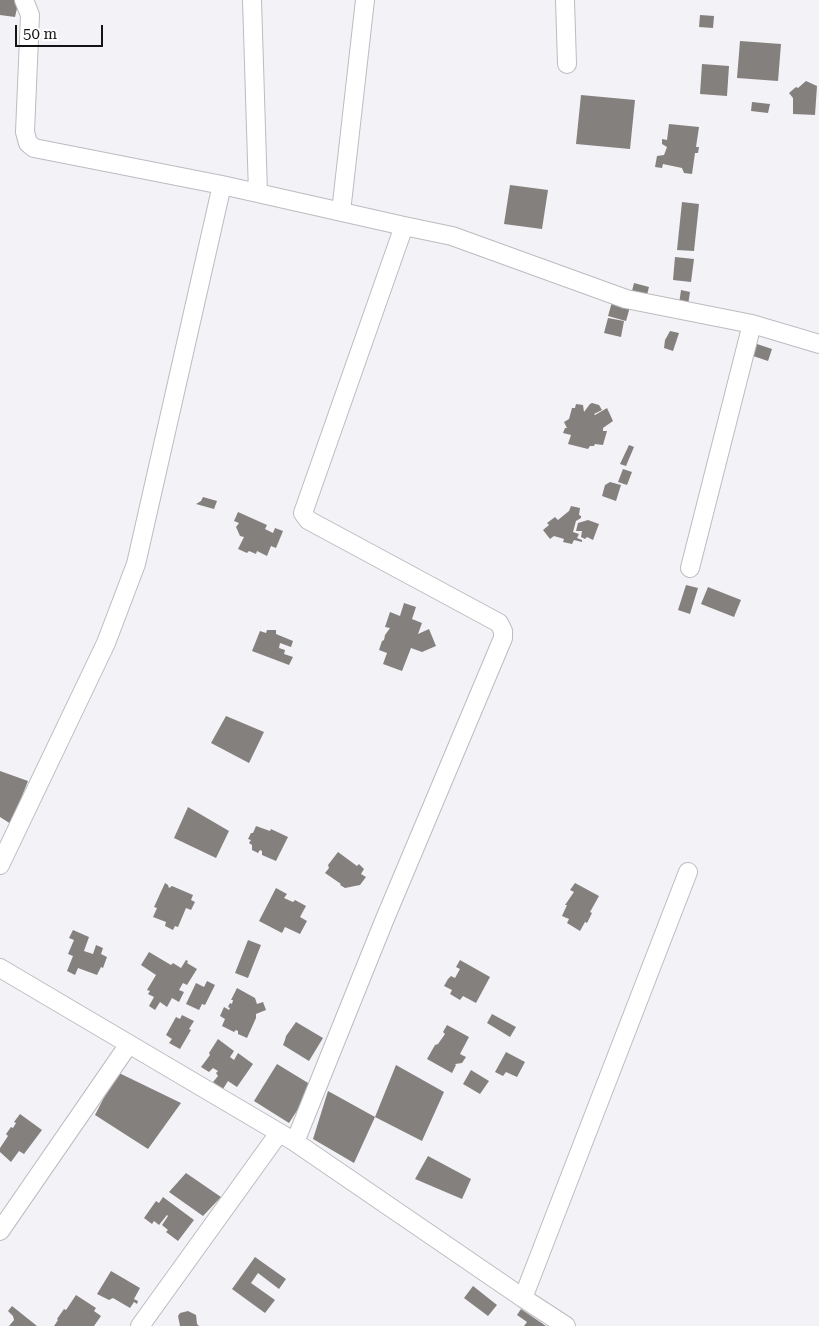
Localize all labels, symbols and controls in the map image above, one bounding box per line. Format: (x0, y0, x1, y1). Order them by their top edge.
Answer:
scale bar (18, 15, 105, 47)
text: 50 m (23, 25, 57, 43)

